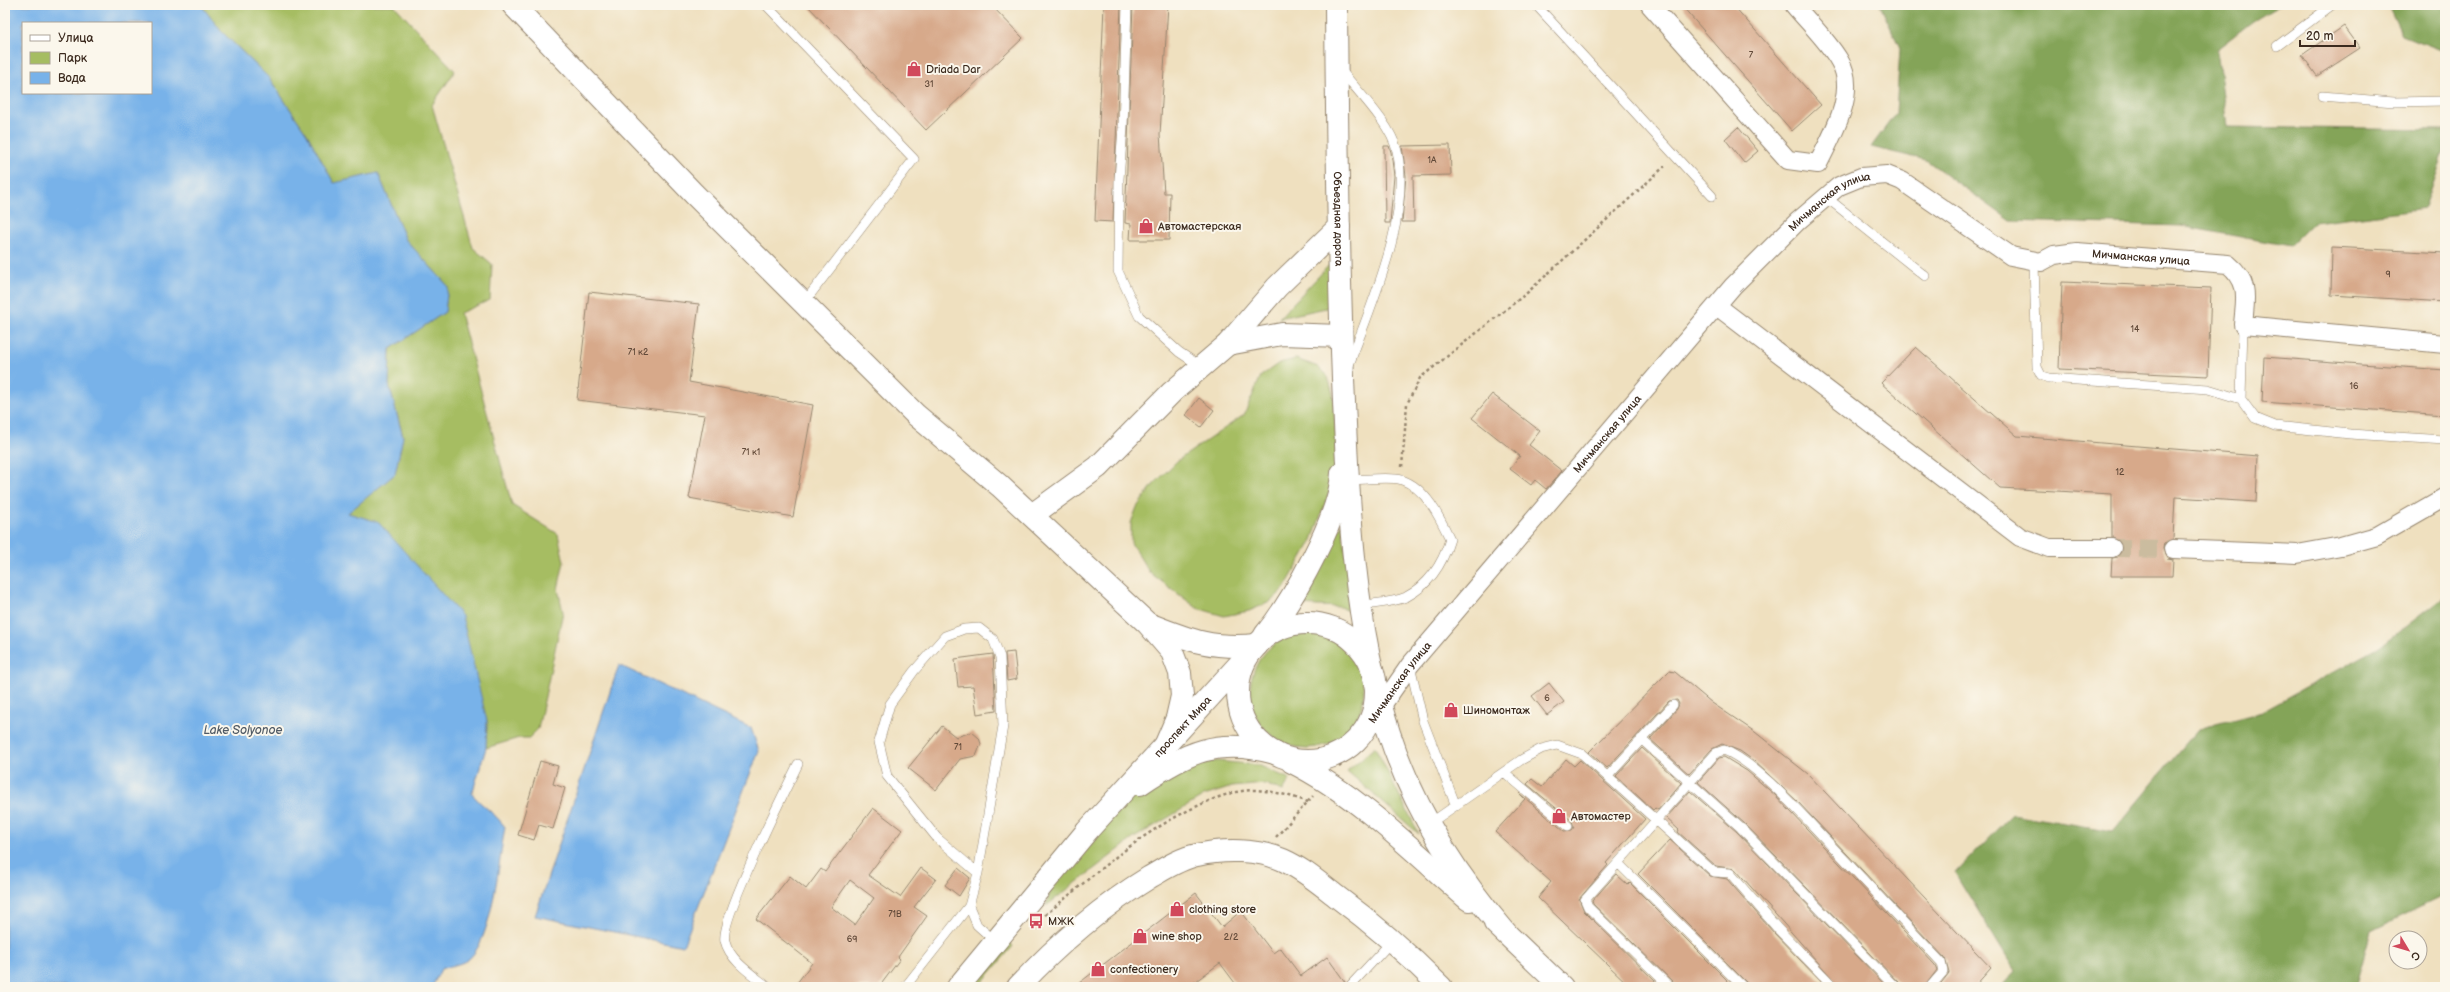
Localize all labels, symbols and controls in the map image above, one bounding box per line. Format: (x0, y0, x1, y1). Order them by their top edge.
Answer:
legend (22, 22, 152, 94)
scale bar (2300, 22, 2355, 48)
text: 20 m (2306, 29, 2333, 44)
text: Улица (58, 31, 94, 46)
house number: 7 (1749, 50, 1754, 61)
text: Парк (58, 51, 88, 66)
shop icon: Driada Dar (905, 60, 923, 78)
place label: Driada Dar (926, 63, 981, 76)
text: Вода (58, 71, 86, 86)
house number: 31 (924, 79, 934, 90)
house number: 1А (1428, 155, 1437, 166)
street label: Мичманская улица (1786, 170, 1871, 233)
street label: Объездная дорога (1331, 171, 1346, 267)
shop icon: Автомастерская (1137, 217, 1155, 235)
place label: Автомастерская (1157, 220, 1241, 233)
street label: Мичманская улица (2092, 247, 2191, 267)
house number: 9 (2385, 269, 2391, 280)
house number: 14 (2131, 324, 2140, 335)
house number: 71 к2 (628, 347, 649, 358)
house number: 16 (2350, 381, 2359, 392)
street label: Мичманская улица (1570, 392, 1644, 475)
house number: 71 к1 (742, 447, 760, 458)
house number: 12 (2116, 467, 2125, 478)
street label: Мичманская улица (1365, 638, 1434, 726)
street label: проспект Мира (1151, 693, 1214, 760)
house number: 6 (1544, 693, 1550, 704)
shop icon: Шиномонтаж (1442, 701, 1460, 719)
place label: Шиномонтаж (1463, 704, 1530, 717)
water label: Lake Solyonoe (203, 723, 283, 738)
house number: 71 (954, 742, 962, 753)
shop icon: Автомастер (1550, 807, 1568, 825)
place label: Автомастер (1570, 810, 1631, 823)
shop icon: clothing store (1168, 900, 1186, 918)
place label: clothing store (1189, 903, 1256, 916)
house number: 71В (888, 909, 902, 920)
bus stop icon: МЖК (1027, 912, 1045, 930)
place label: МЖК (1048, 915, 1075, 928)
shop icon: wine shop (1131, 927, 1149, 945)
place label: wine shop (1152, 930, 1202, 943)
north arrow (2388, 930, 2428, 970)
house number: 2/2 (1224, 932, 1239, 943)
house number: 69 (847, 934, 857, 945)
text: С (2408, 949, 2423, 963)
shop icon: confectionery (1089, 960, 1107, 978)
place label: confectionery (1110, 963, 1178, 976)

